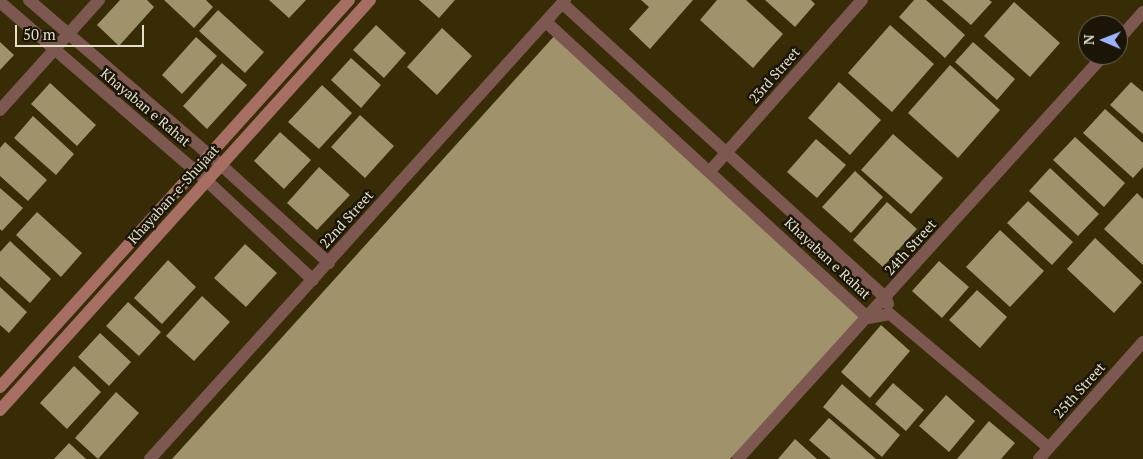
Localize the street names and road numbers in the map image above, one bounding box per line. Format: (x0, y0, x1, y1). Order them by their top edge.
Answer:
street label: 23rd Street (746, 45, 804, 107)
street label: Khayaban e Rahat (97, 66, 193, 150)
street label: Khayaban-e-Shujaat (125, 142, 223, 248)
street label: 22nd Street (317, 188, 377, 252)
street label: Khayaban e Rahat (780, 215, 874, 303)
street label: 24th Street (882, 217, 940, 279)
street label: 25th Street (1051, 360, 1109, 422)

